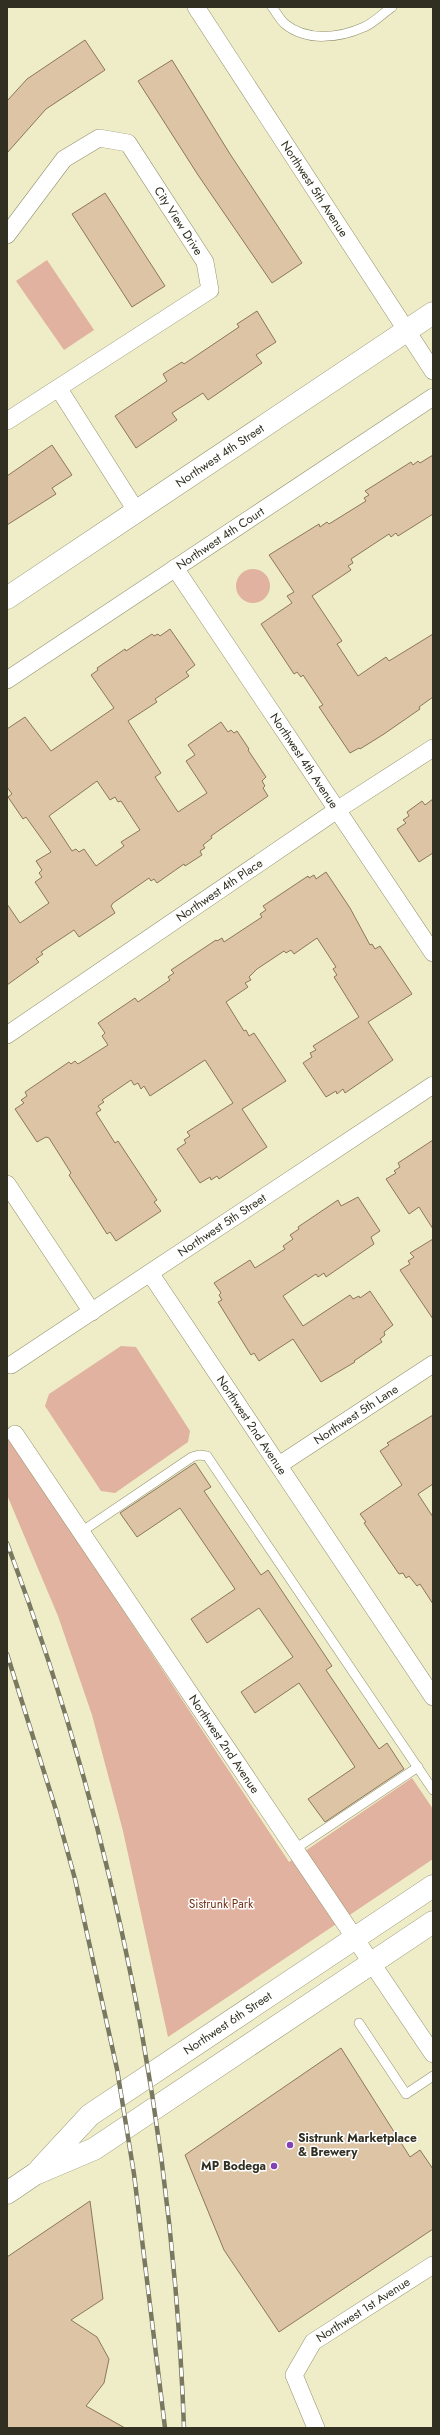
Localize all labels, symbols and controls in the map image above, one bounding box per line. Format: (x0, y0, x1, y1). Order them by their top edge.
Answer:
street label: Northwest 5th Avenue (276, 137, 352, 241)
street label: City View Drive (149, 183, 207, 259)
street label: Northwest 4th Street (172, 419, 268, 492)
street label: Northwest 4th Court (173, 502, 268, 574)
street label: Northwest 4th Avenue (266, 709, 343, 812)
street label: Northwest 4th Place (172, 854, 266, 926)
street label: Northwest 5th Street (174, 1189, 270, 1261)
street label: Northwest 2nd Avenue (212, 1372, 291, 1478)
street label: Northwest 5th Lane (310, 1380, 402, 1449)
street label: Northwest 2nd Avenue (184, 1691, 264, 1797)
park label: Sistrunk Park (189, 1895, 254, 1913)
street label: Northwest 6th Street (180, 1987, 276, 2059)
place label: Sistrunk Marketplace & Brewery (298, 2129, 417, 2161)
marker: Sistrunk Marketplace & Brewery (285, 2140, 295, 2150)
place label: MP Bodega (201, 2157, 266, 2175)
marker: MP Bodega (269, 2161, 279, 2171)
street label: Northwest 1st Avenue (312, 2273, 414, 2347)

